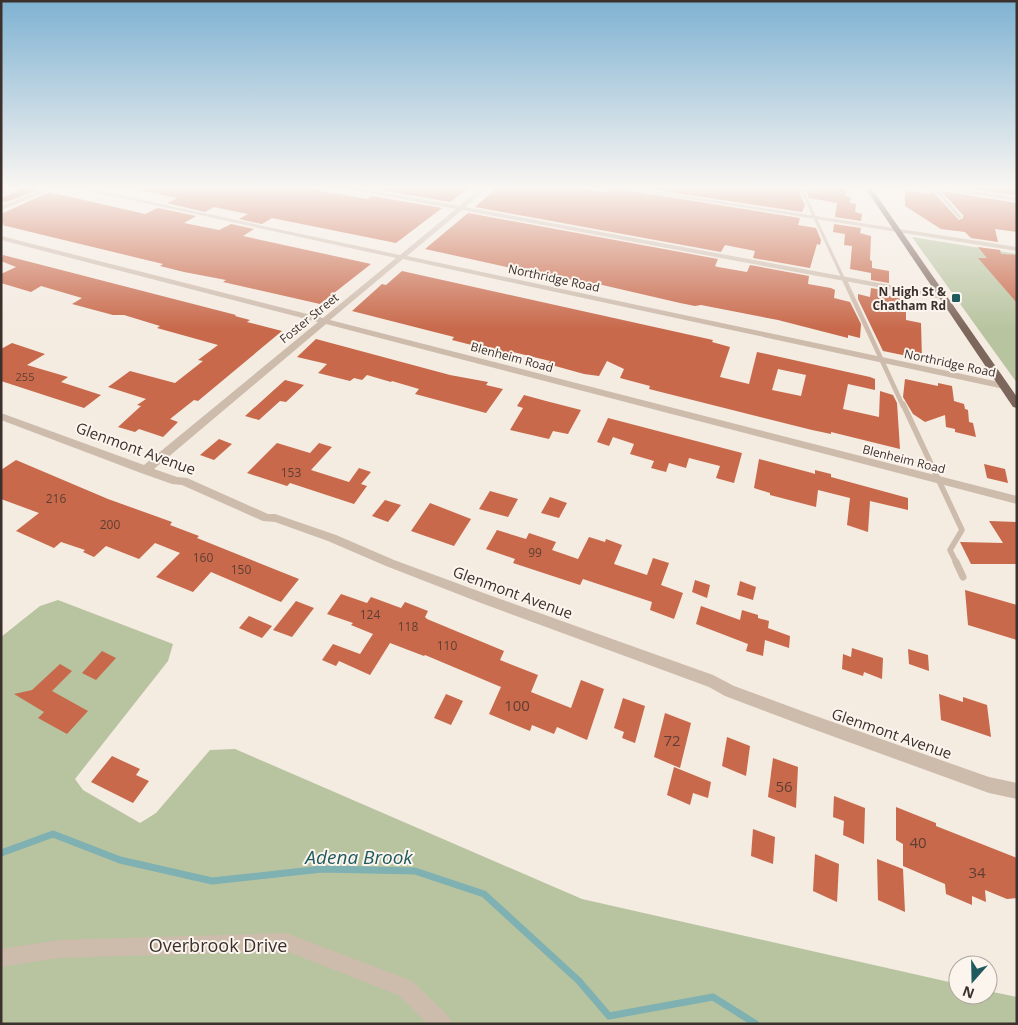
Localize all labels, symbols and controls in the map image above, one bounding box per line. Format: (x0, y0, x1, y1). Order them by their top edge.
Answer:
street label: Northridge Road (507, 260, 601, 296)
place label: N High St & Chatham Rd (872, 283, 946, 314)
street label: Foster Street (276, 289, 342, 347)
marker: N High St & Chatham Rd (950, 292, 962, 304)
street label: Blenheim Road (469, 338, 555, 376)
street label: Northridge Road (903, 345, 997, 381)
house number: 255 (16, 369, 34, 384)
street label: Glenmont Avenue (73, 417, 199, 479)
street label: Blenheim Road (861, 440, 947, 478)
house number: 153 (281, 464, 301, 481)
house number: 216 (46, 490, 66, 507)
house number: 200 (100, 516, 120, 533)
house number: 99 (528, 544, 542, 561)
house number: 160 (193, 549, 213, 566)
house number: 150 (231, 561, 251, 578)
street label: Glenmont Avenue (450, 561, 576, 623)
house number: 124 (360, 606, 380, 623)
house number: 118 (398, 618, 418, 635)
house number: 110 (437, 637, 457, 654)
house number: 100 (504, 695, 530, 715)
street label: Glenmont Avenue (829, 703, 955, 763)
house number: 72 (663, 730, 681, 750)
house number: 56 (775, 776, 793, 796)
house number: 40 (909, 832, 927, 852)
water label: Adena Brook (303, 844, 413, 870)
house number: 34 (968, 862, 986, 882)
street label: Overbrook Drive (149, 933, 287, 957)
north arrow (948, 955, 998, 1005)
text: N (960, 982, 977, 1004)

